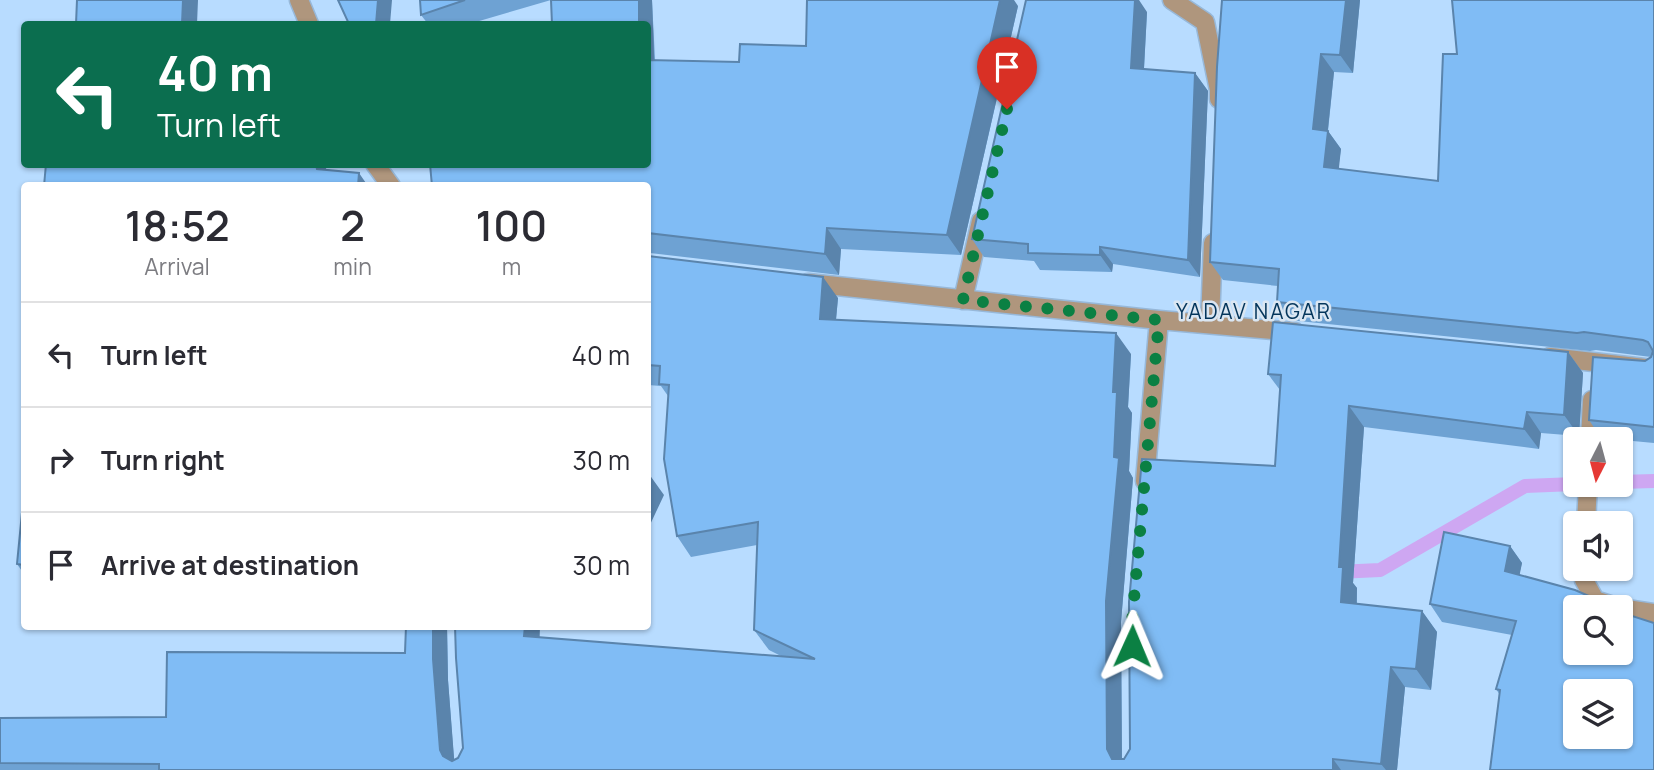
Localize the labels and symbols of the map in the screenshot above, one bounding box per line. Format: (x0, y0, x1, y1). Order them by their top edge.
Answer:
pin (977, 37, 1037, 109)
district label: YADAV NAGAR (1176, 297, 1332, 325)
north arrow (1563, 427, 1633, 497)
position arrow (1095, 609, 1169, 683)

